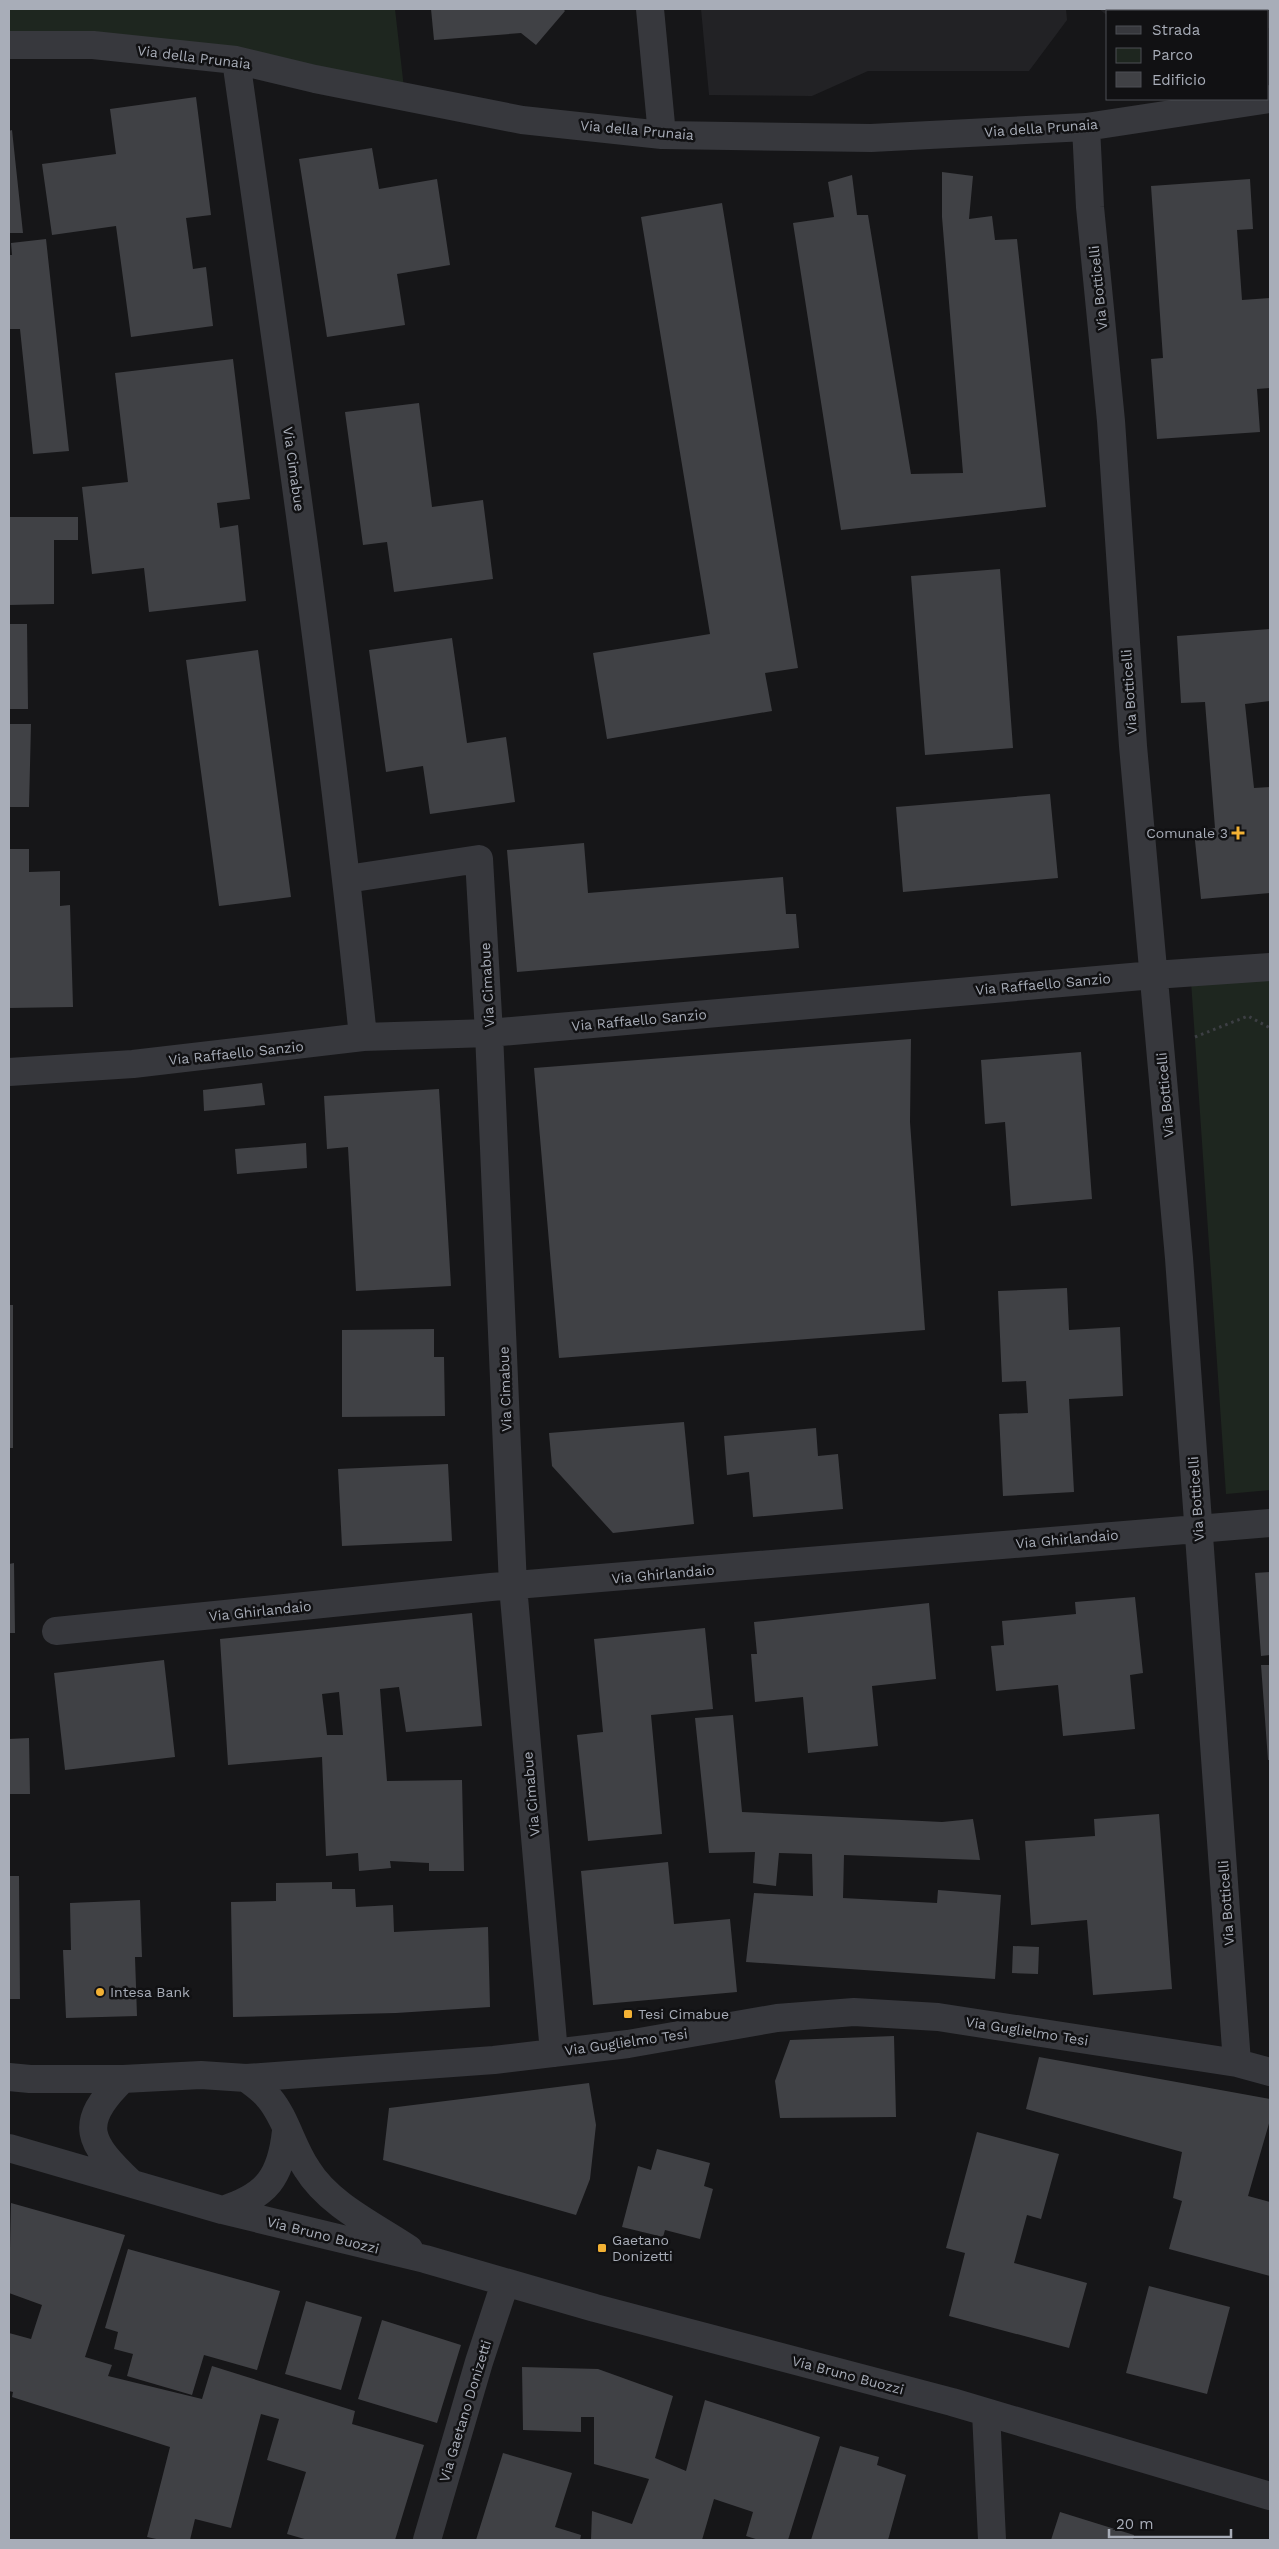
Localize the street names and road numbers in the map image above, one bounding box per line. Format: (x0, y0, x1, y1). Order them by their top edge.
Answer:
street label: Via della Prunaia (136, 42, 252, 72)
street label: Via della Prunaia (984, 116, 1099, 140)
street label: Via della Prunaia (579, 117, 695, 143)
street label: Via Botticelli (1086, 245, 1110, 331)
street label: Via Cimabue (280, 426, 308, 512)
street label: Via Botticelli (1118, 649, 1140, 735)
street label: Via Cimabue (477, 942, 497, 1028)
street label: Via Raffaello Sanzio (975, 970, 1111, 998)
street label: Via Raffaello Sanzio (571, 1006, 707, 1034)
street label: Via Raffaello Sanzio (168, 1038, 304, 1068)
street label: Via Botticelli (1153, 1052, 1177, 1138)
street label: Via Cimabue (496, 1346, 514, 1432)
street label: Via Botticelli (1185, 1456, 1207, 1542)
street label: Via Ghirlandaio (1015, 1527, 1119, 1551)
street label: Via Ghirlandaio (611, 1562, 715, 1586)
street label: Via Ghirlandaio (208, 1598, 312, 1624)
street label: Via Cimabue (519, 1751, 543, 1837)
street label: Via Botticelli (1215, 1860, 1237, 1946)
street label: Via Guglielmo Tesi (965, 2013, 1089, 2049)
street label: Via Guglielmo Tesi (563, 2025, 689, 2059)
street label: Via Bruno Buozzi (265, 2213, 381, 2257)
street label: Via Gaetano Donizetti (436, 2338, 494, 2484)
street label: Via Bruno Buozzi (790, 2352, 906, 2398)

